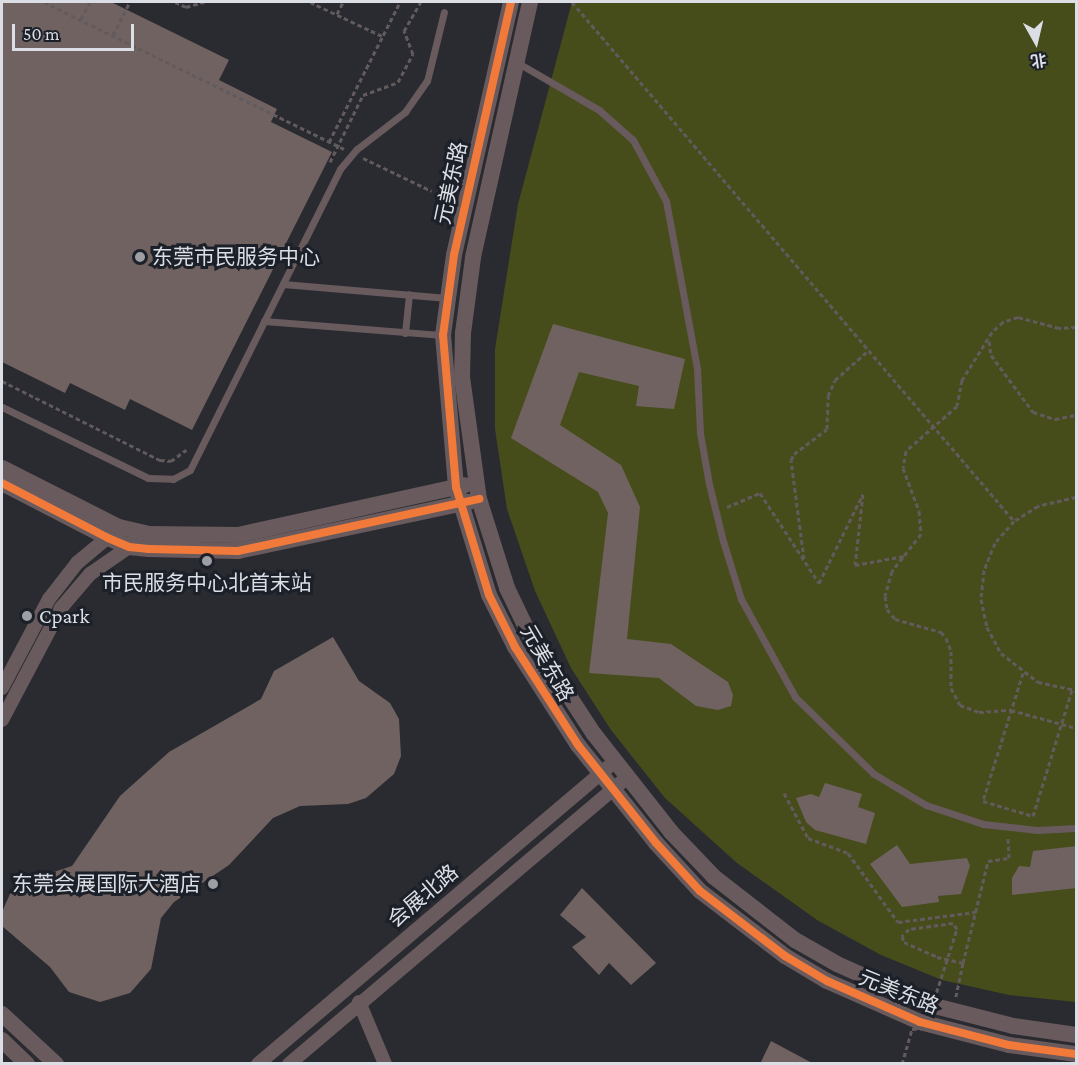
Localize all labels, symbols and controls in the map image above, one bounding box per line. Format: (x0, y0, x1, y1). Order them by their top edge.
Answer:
scale bar (15, 12, 136, 50)
north arrow (1006, 12, 1066, 72)
text: 50 m (23, 24, 60, 44)
text: 北 (1029, 51, 1048, 70)
street label: 元美东路 (430, 139, 472, 227)
place label: 东莞市民服务中心 (152, 244, 320, 270)
marker: 东莞市民服务中心 (133, 250, 147, 264)
marker: 市民服务中心北首末站 (200, 554, 214, 568)
place label: 市民服务中心北首末站 (102, 570, 312, 596)
place label: Cpark (39, 603, 89, 629)
marker: Cpark (20, 609, 34, 623)
street label: 元美东路 (515, 620, 579, 706)
street label: 会展北路 (383, 859, 463, 933)
place label: 东莞会展国际大酒店 (12, 871, 201, 897)
marker: 东莞会展国际大酒店 (206, 877, 220, 891)
street label: 元美东路 (855, 965, 943, 1019)

